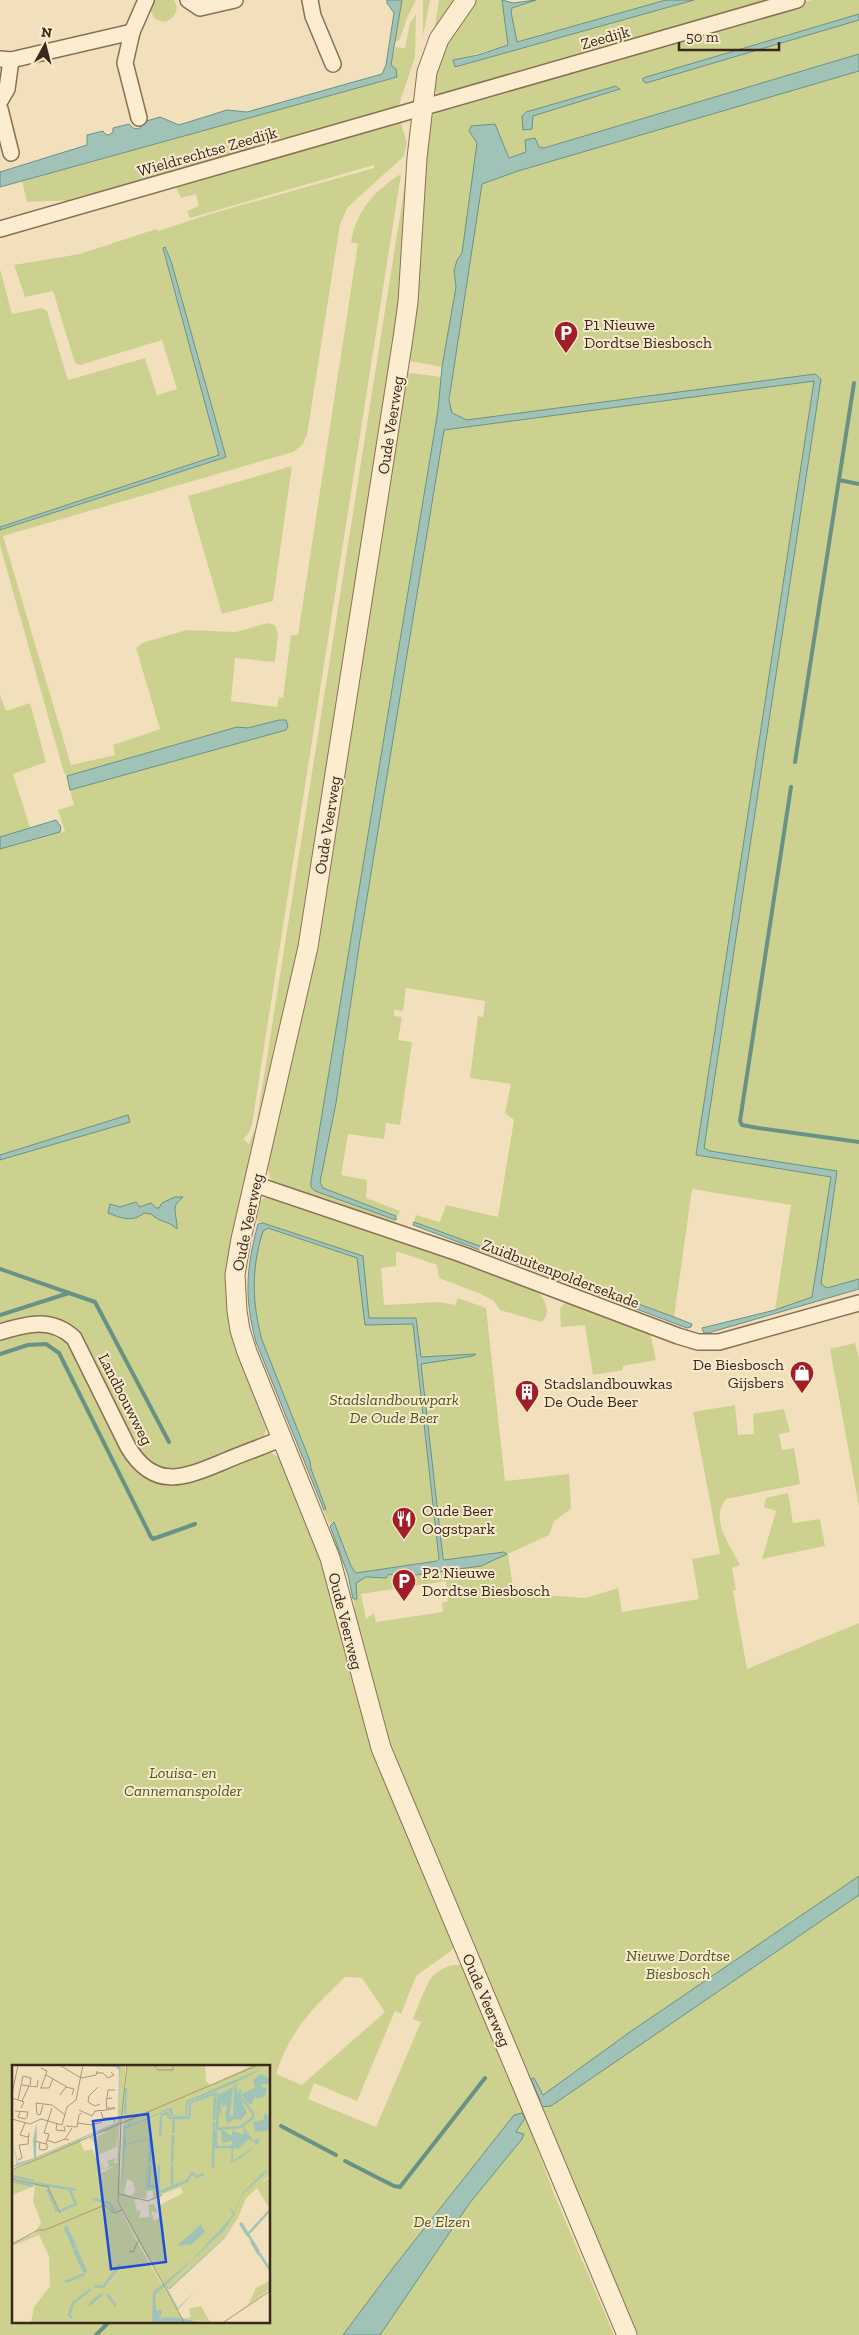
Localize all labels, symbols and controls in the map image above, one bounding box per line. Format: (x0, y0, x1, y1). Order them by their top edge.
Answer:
north arrow (20, 20, 70, 70)
scale bar (679, 20, 779, 52)
street label: Zeedijk (579, 21, 632, 53)
text: N (40, 24, 53, 42)
text: 50 m (686, 28, 719, 46)
street label: Wieldrechtse Zeedijk (135, 122, 280, 180)
place label: P1 Nieuwe Dordtse Biesbosch (584, 315, 712, 352)
parking icon: P1 Nieuwe Dordtse Biesbosch (553, 320, 579, 354)
street label: Oude Veerweg (373, 374, 408, 476)
street label: Oude Veerweg (310, 774, 345, 876)
street label: Oude Veerweg (228, 1171, 267, 1273)
street label: Zuidbuitenpoldersekade (479, 1235, 642, 1312)
street label: Landbouwweg (94, 1350, 157, 1449)
place label: De Biesbosch Gijsbers (693, 1355, 784, 1392)
shop icon: De Biesbosch Gijsbers (789, 1360, 815, 1394)
place label: Stadslandbouwkas De Oude Beer (544, 1374, 673, 1411)
building icon: Stadslandbouwkas De Oude Beer (514, 1379, 540, 1413)
park label: Stadslandbouwpark De Oude Beer (329, 1390, 459, 1427)
place label: Oude Beer Oogstpark (422, 1501, 496, 1538)
restaurant icon: Oude Beer Oogstpark (391, 1506, 417, 1540)
place label: P2 Nieuwe Dordtse Biesbosch (422, 1563, 550, 1600)
parking icon: P2 Nieuwe Dordtse Biesbosch (391, 1568, 417, 1602)
street label: Oude Veerweg (324, 1571, 367, 1672)
park label: Louisa- en Cannemanspolder (124, 1763, 243, 1800)
park label: Nieuwe Dordtse Biesbosch (626, 1946, 730, 1983)
street label: Oude Veerweg (458, 1951, 515, 2050)
inset map (12, 2065, 270, 2322)
park label: De Elzen (413, 2212, 471, 2231)

